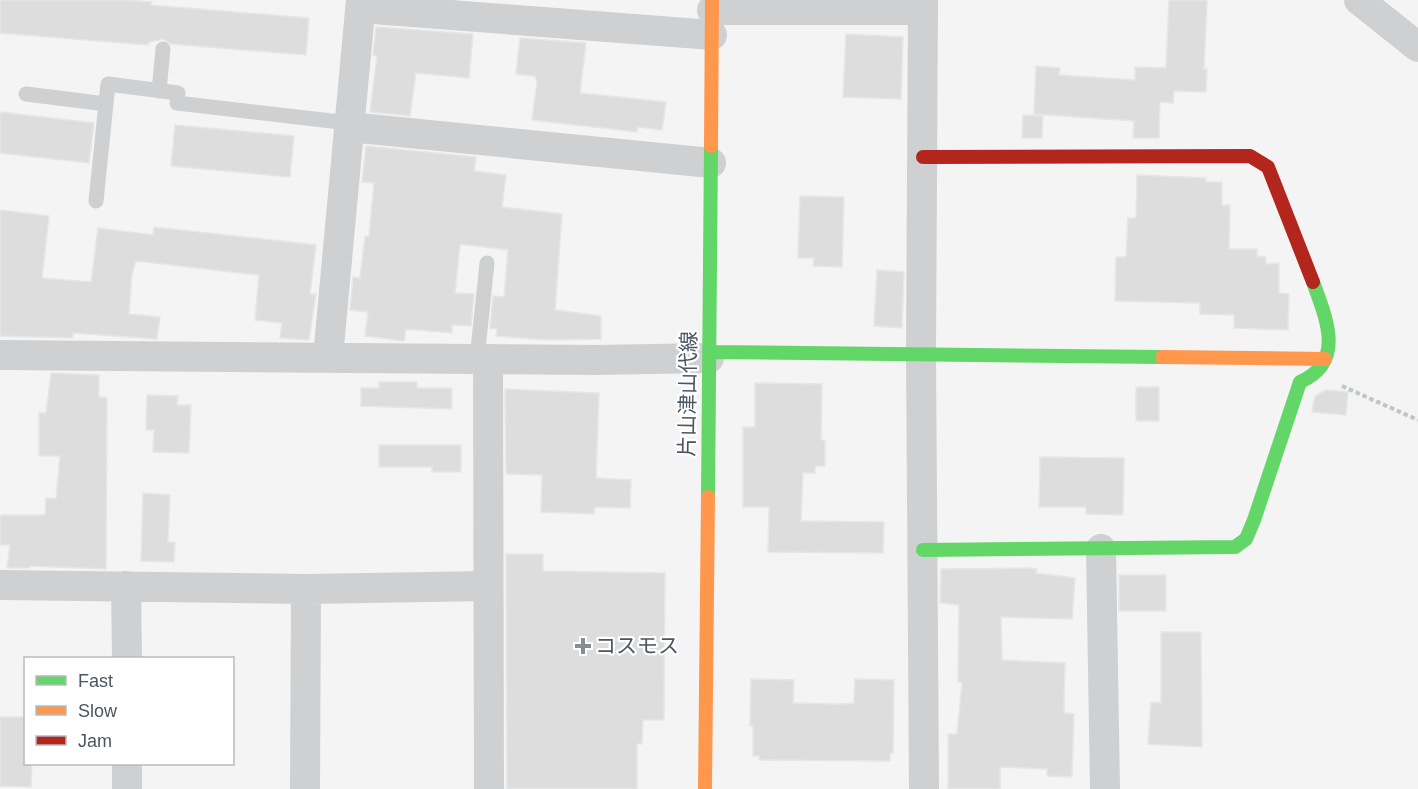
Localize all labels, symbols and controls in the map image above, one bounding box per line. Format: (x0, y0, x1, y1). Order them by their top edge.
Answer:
street label: 片山津山代線 (675, 331, 700, 457)
place label: コスモス (595, 634, 679, 657)
marker: コスモス (576, 639, 590, 653)
legend (24, 657, 234, 765)
text: Fast (78, 671, 113, 691)
text: Slow (78, 701, 118, 721)
text: Jam (78, 731, 112, 751)

